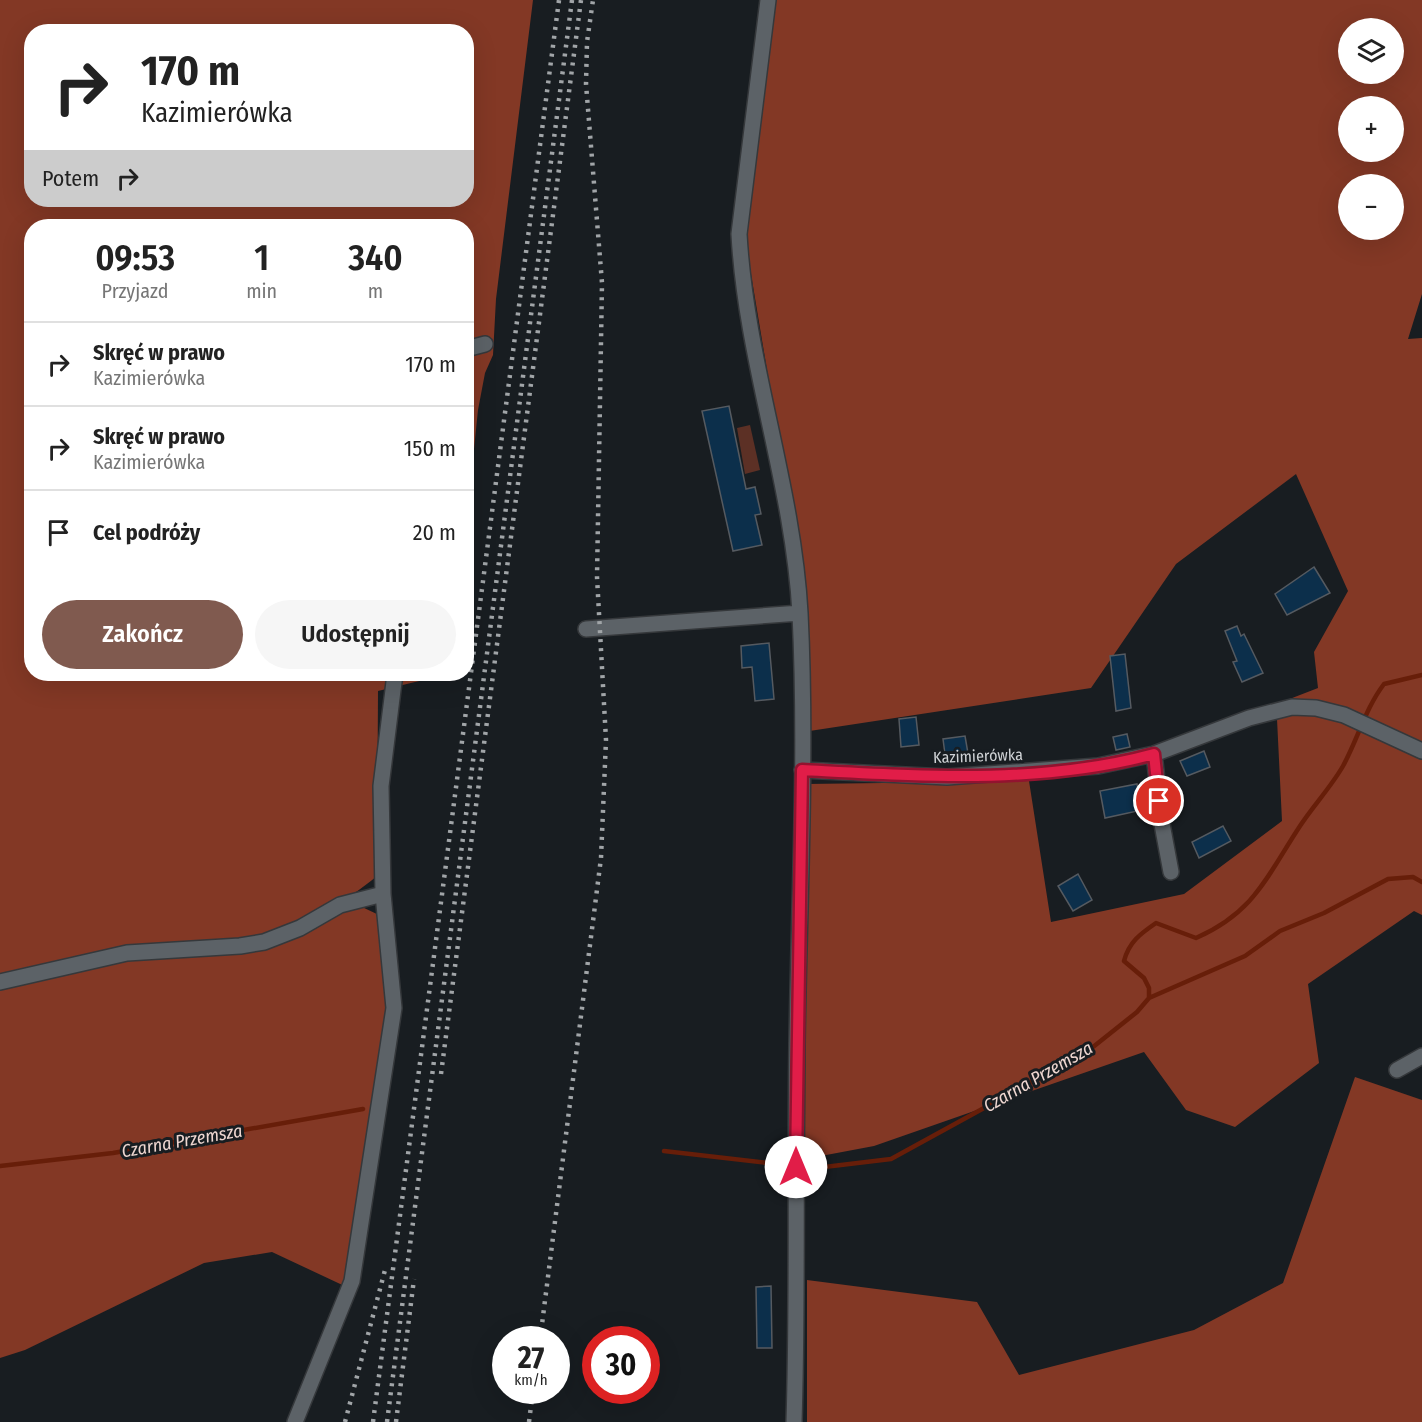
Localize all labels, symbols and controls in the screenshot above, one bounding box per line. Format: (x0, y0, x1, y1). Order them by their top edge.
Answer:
map controls (1338, 18, 1404, 240)
button: layers (1338, 18, 1404, 84)
text: 170 m (141, 46, 240, 96)
icon: right (42, 48, 120, 126)
button: + (1338, 96, 1404, 162)
text: Kazimierówka (141, 97, 293, 129)
icon: right (111, 162, 144, 195)
text: Potem (42, 165, 99, 192)
button: − (1338, 174, 1404, 240)
text: 09:53 (95, 236, 175, 280)
text: 1 (254, 236, 269, 280)
text: 340 (348, 236, 403, 280)
text: Przyjazd (102, 279, 169, 303)
text: min (246, 279, 277, 303)
text: m (368, 279, 383, 303)
text: Skręć w prawo (93, 339, 225, 366)
icon: right (42, 348, 75, 381)
text: 170 m (405, 351, 456, 378)
text: Kazimierówka (93, 366, 205, 390)
text: Skręć w prawo (93, 423, 225, 450)
icon: right (42, 432, 75, 465)
text: 150 m (404, 435, 456, 462)
text: Kazimierówka (93, 450, 205, 474)
icon: arrive (42, 516, 75, 549)
text: Cel podróży (93, 519, 200, 546)
text: 20 m (413, 519, 456, 546)
button: Zakończ (42, 600, 243, 669)
button: Udostępnij (255, 600, 456, 669)
street label: Kazimierówka (933, 745, 1023, 767)
pin (1133, 775, 1184, 826)
icon: arrive (1142, 784, 1175, 817)
water label: Czarna Przemsza (979, 1037, 1097, 1117)
water label: Czarna Przemsza (120, 1120, 244, 1162)
position arrow (764, 1135, 828, 1199)
speed limit sign: 30 (582, 1326, 660, 1404)
text: 27 (518, 1340, 544, 1376)
text: km/h (514, 1371, 548, 1389)

